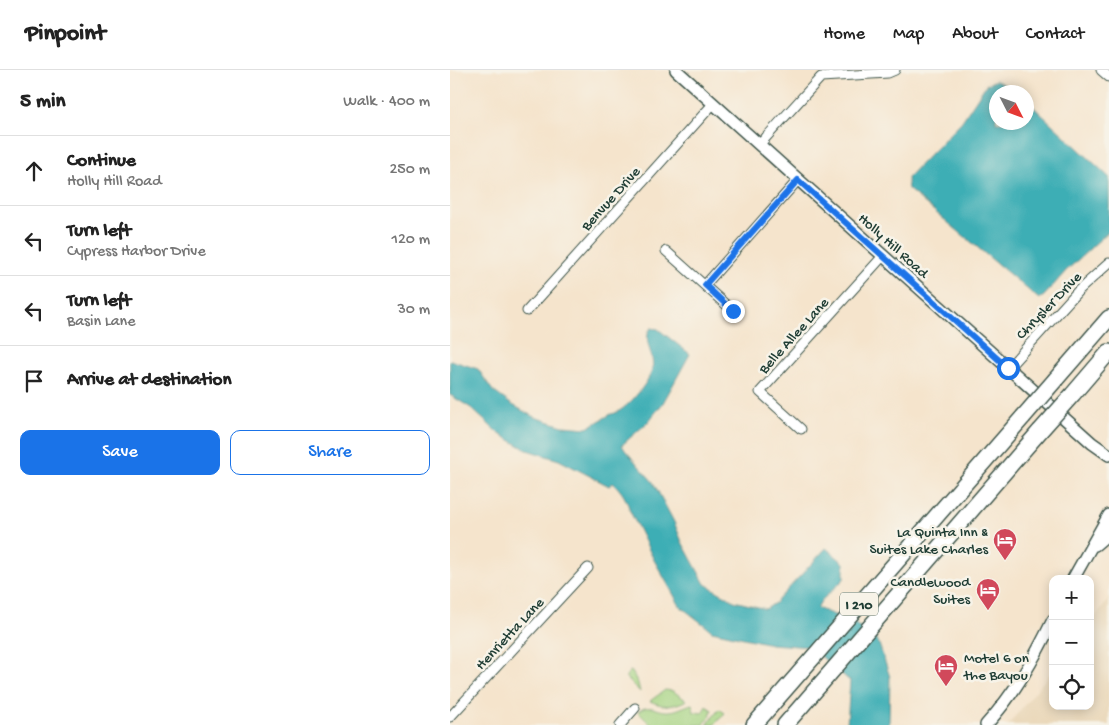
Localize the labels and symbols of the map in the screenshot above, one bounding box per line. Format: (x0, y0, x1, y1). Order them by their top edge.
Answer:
north arrow (989, 85, 1034, 130)
street label: Benvue Drive (577, 163, 645, 236)
street label: Holly Hill Road (854, 210, 933, 284)
street label: Chrysler Drive (1013, 269, 1086, 344)
street label: Belle Allee Lane (755, 294, 834, 379)
route end (722, 300, 745, 323)
route start (997, 357, 1020, 380)
place label: La Quinta Inn & Suites Lake Charles (870, 524, 988, 559)
hotel icon: La Quinta Inn & Suites Lake Charles (992, 527, 1018, 561)
place label: Candlewood Suites (891, 574, 971, 609)
hotel icon: Candlewood Suites (975, 577, 1001, 611)
road number: I 210 (840, 592, 878, 616)
street label: Henrietta Lane (472, 594, 549, 674)
place label: Motel 6 on the Bayou (963, 650, 1029, 685)
hotel icon: Motel 6 on the Bayou (933, 653, 959, 687)

